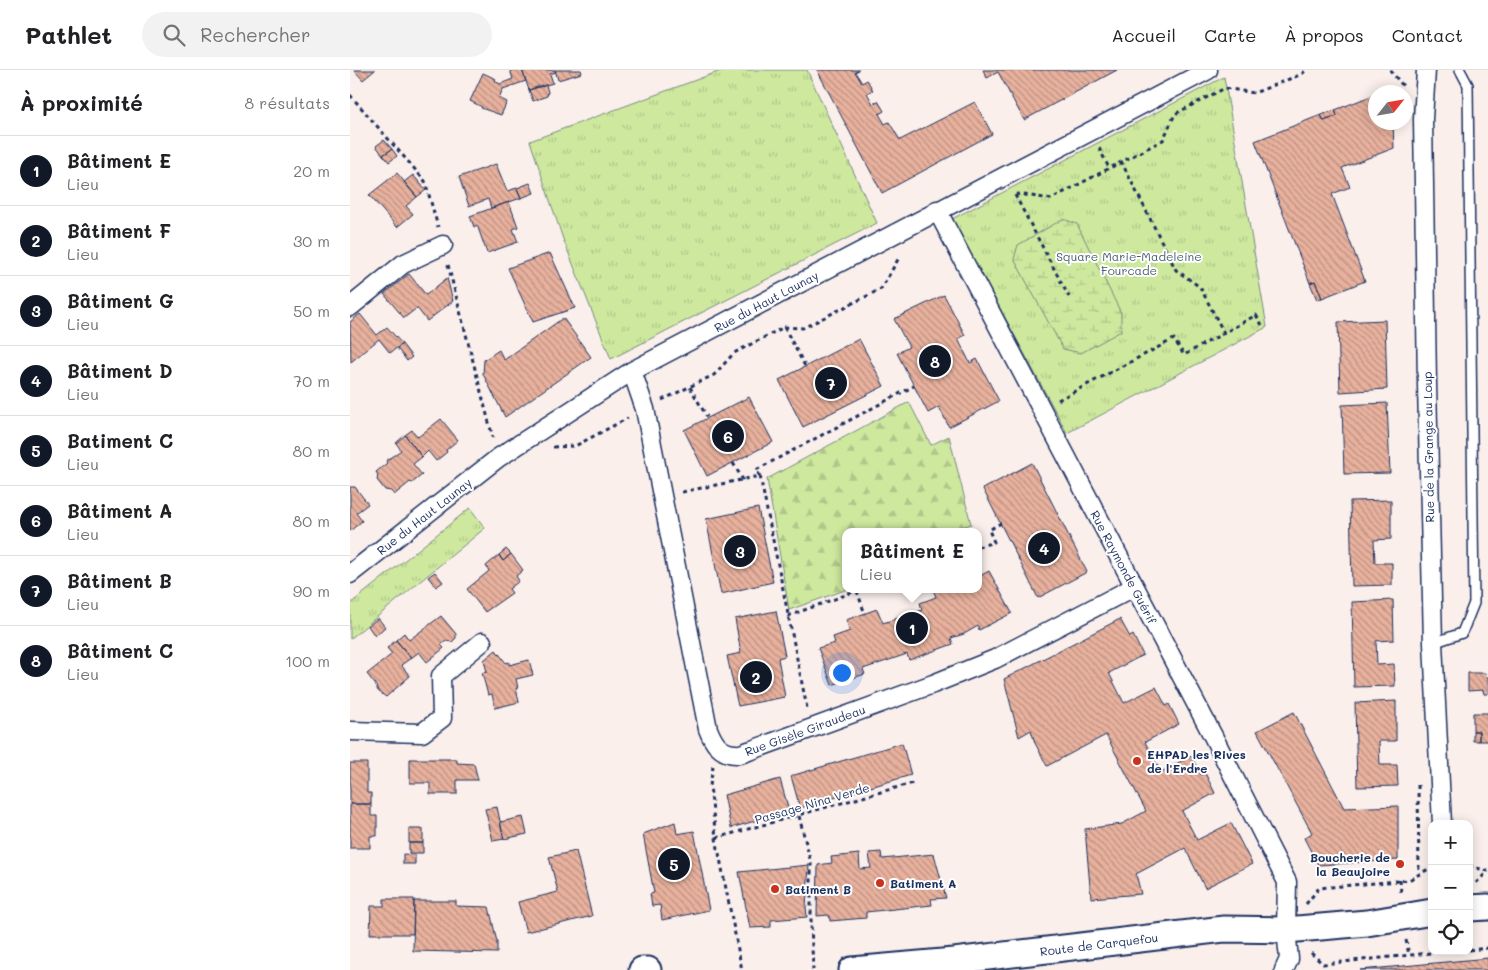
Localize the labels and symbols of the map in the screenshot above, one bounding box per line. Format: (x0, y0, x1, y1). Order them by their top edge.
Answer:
north arrow (1368, 85, 1413, 130)
park label: Square Marie-Madeleine Fourcade (1056, 248, 1202, 278)
street label: Rue du Haut Launay (711, 267, 821, 335)
pin: 8 (919, 342, 951, 380)
pin: 7 (815, 364, 847, 402)
street label: Rue de la Grange au Loup (1419, 371, 1437, 523)
pin: 6 (712, 417, 744, 455)
street label: Rue du Haut Launay (373, 474, 475, 558)
street label: Rue Raymonde Guérif (1087, 507, 1161, 627)
pin: 4 (1028, 529, 1060, 567)
pin: 3 (724, 532, 756, 570)
pin: 1 (896, 609, 928, 647)
pin: 2 (740, 658, 772, 696)
your location (829, 660, 855, 686)
street label: Rue Gisèle Giraudeau (742, 701, 868, 759)
place label: EHPAD les Rives de l'Erdre (1147, 746, 1246, 776)
marker: EHPAD les Rives de l'Erdre (1131, 755, 1143, 767)
street label: Passage Nina Verde (753, 779, 871, 827)
pin: 5 (658, 845, 690, 883)
place label: Boucherie de la Beaujoire (1310, 849, 1390, 879)
marker: Boucherie de la Beaujoire (1394, 858, 1406, 870)
place label: Batiment A (890, 875, 956, 891)
marker: Batiment A (874, 877, 886, 889)
place label: Batiment B (785, 881, 851, 897)
marker: Batiment B (769, 883, 781, 895)
street label: Route de Carquefou (1039, 929, 1159, 959)

